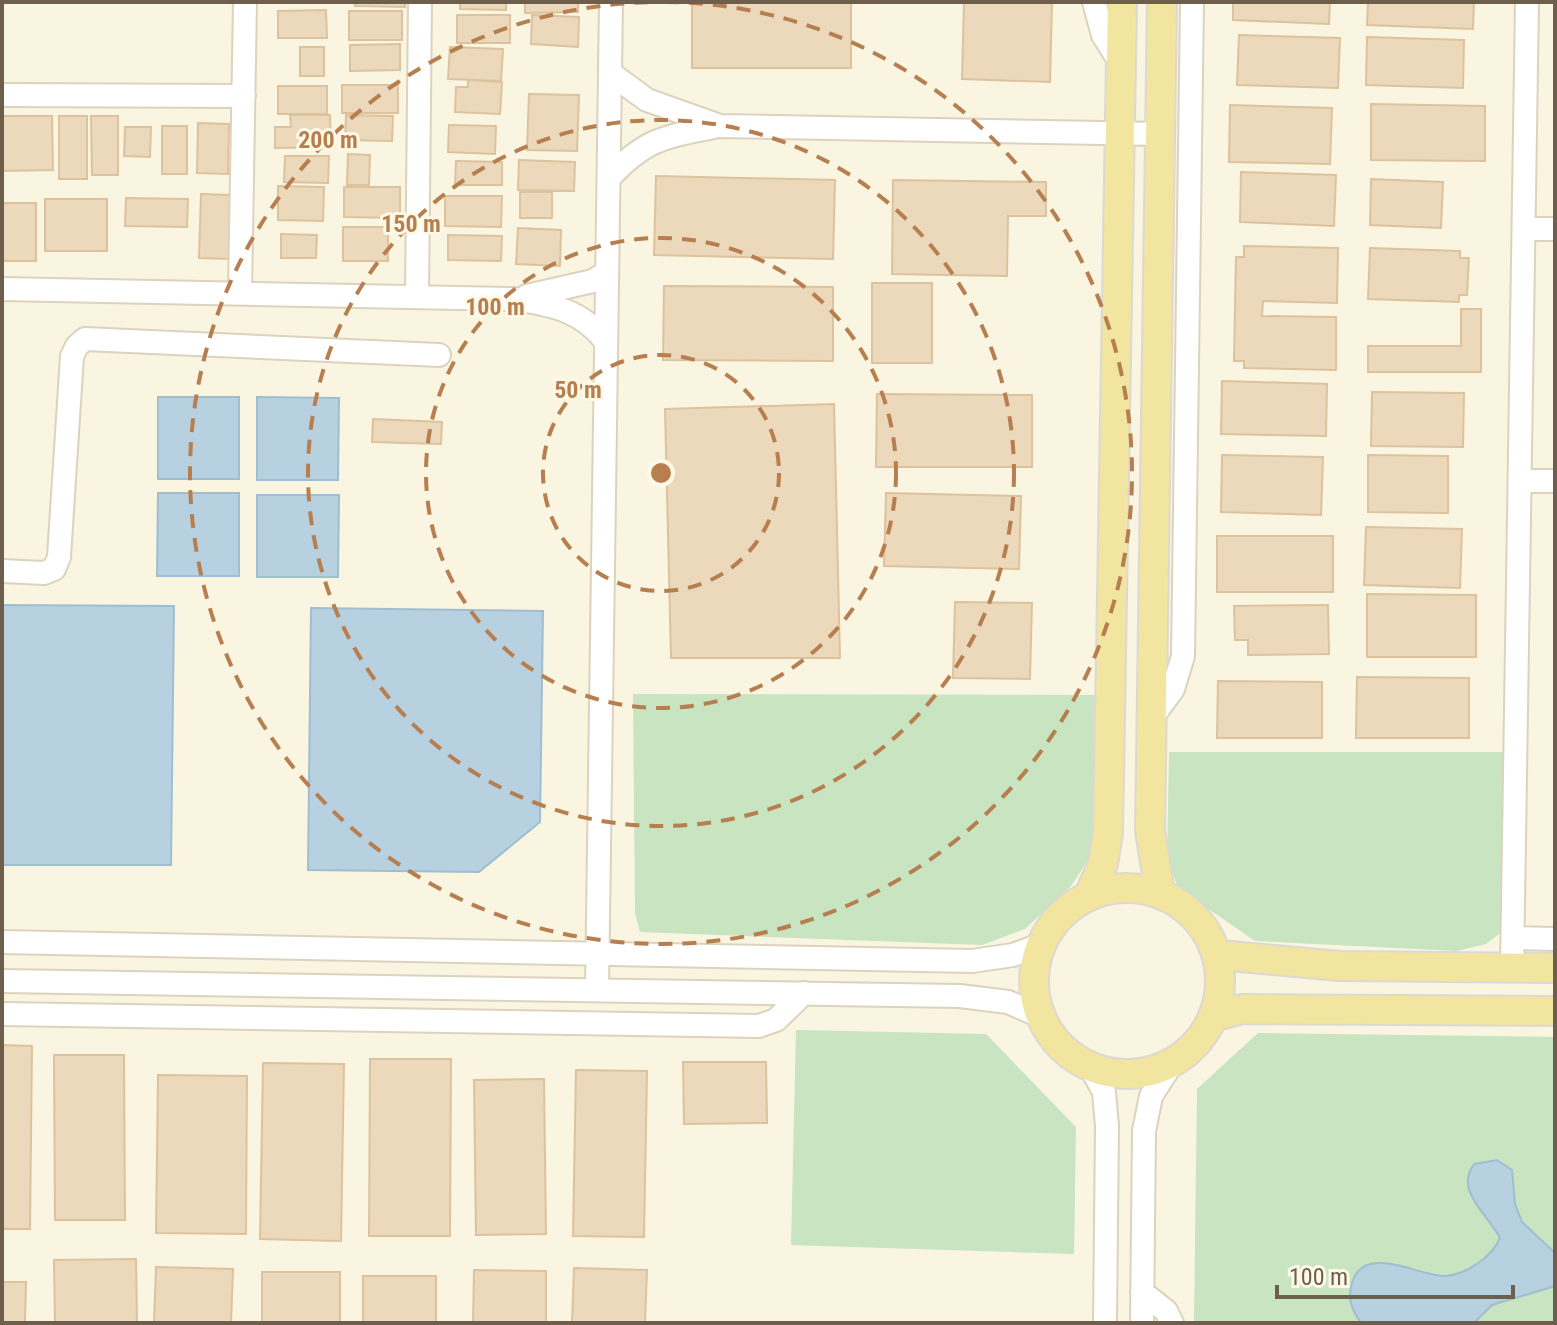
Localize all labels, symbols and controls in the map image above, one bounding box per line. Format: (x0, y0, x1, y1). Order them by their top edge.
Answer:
text: 200 m (298, 126, 358, 154)
text: 150 m (381, 210, 441, 238)
text: 100 m (465, 293, 525, 321)
text: 50 m (554, 376, 602, 404)
centre of rings (647, 459, 675, 487)
scale bar (1277, 1249, 1513, 1299)
text: 100 m (1289, 1263, 1348, 1291)

